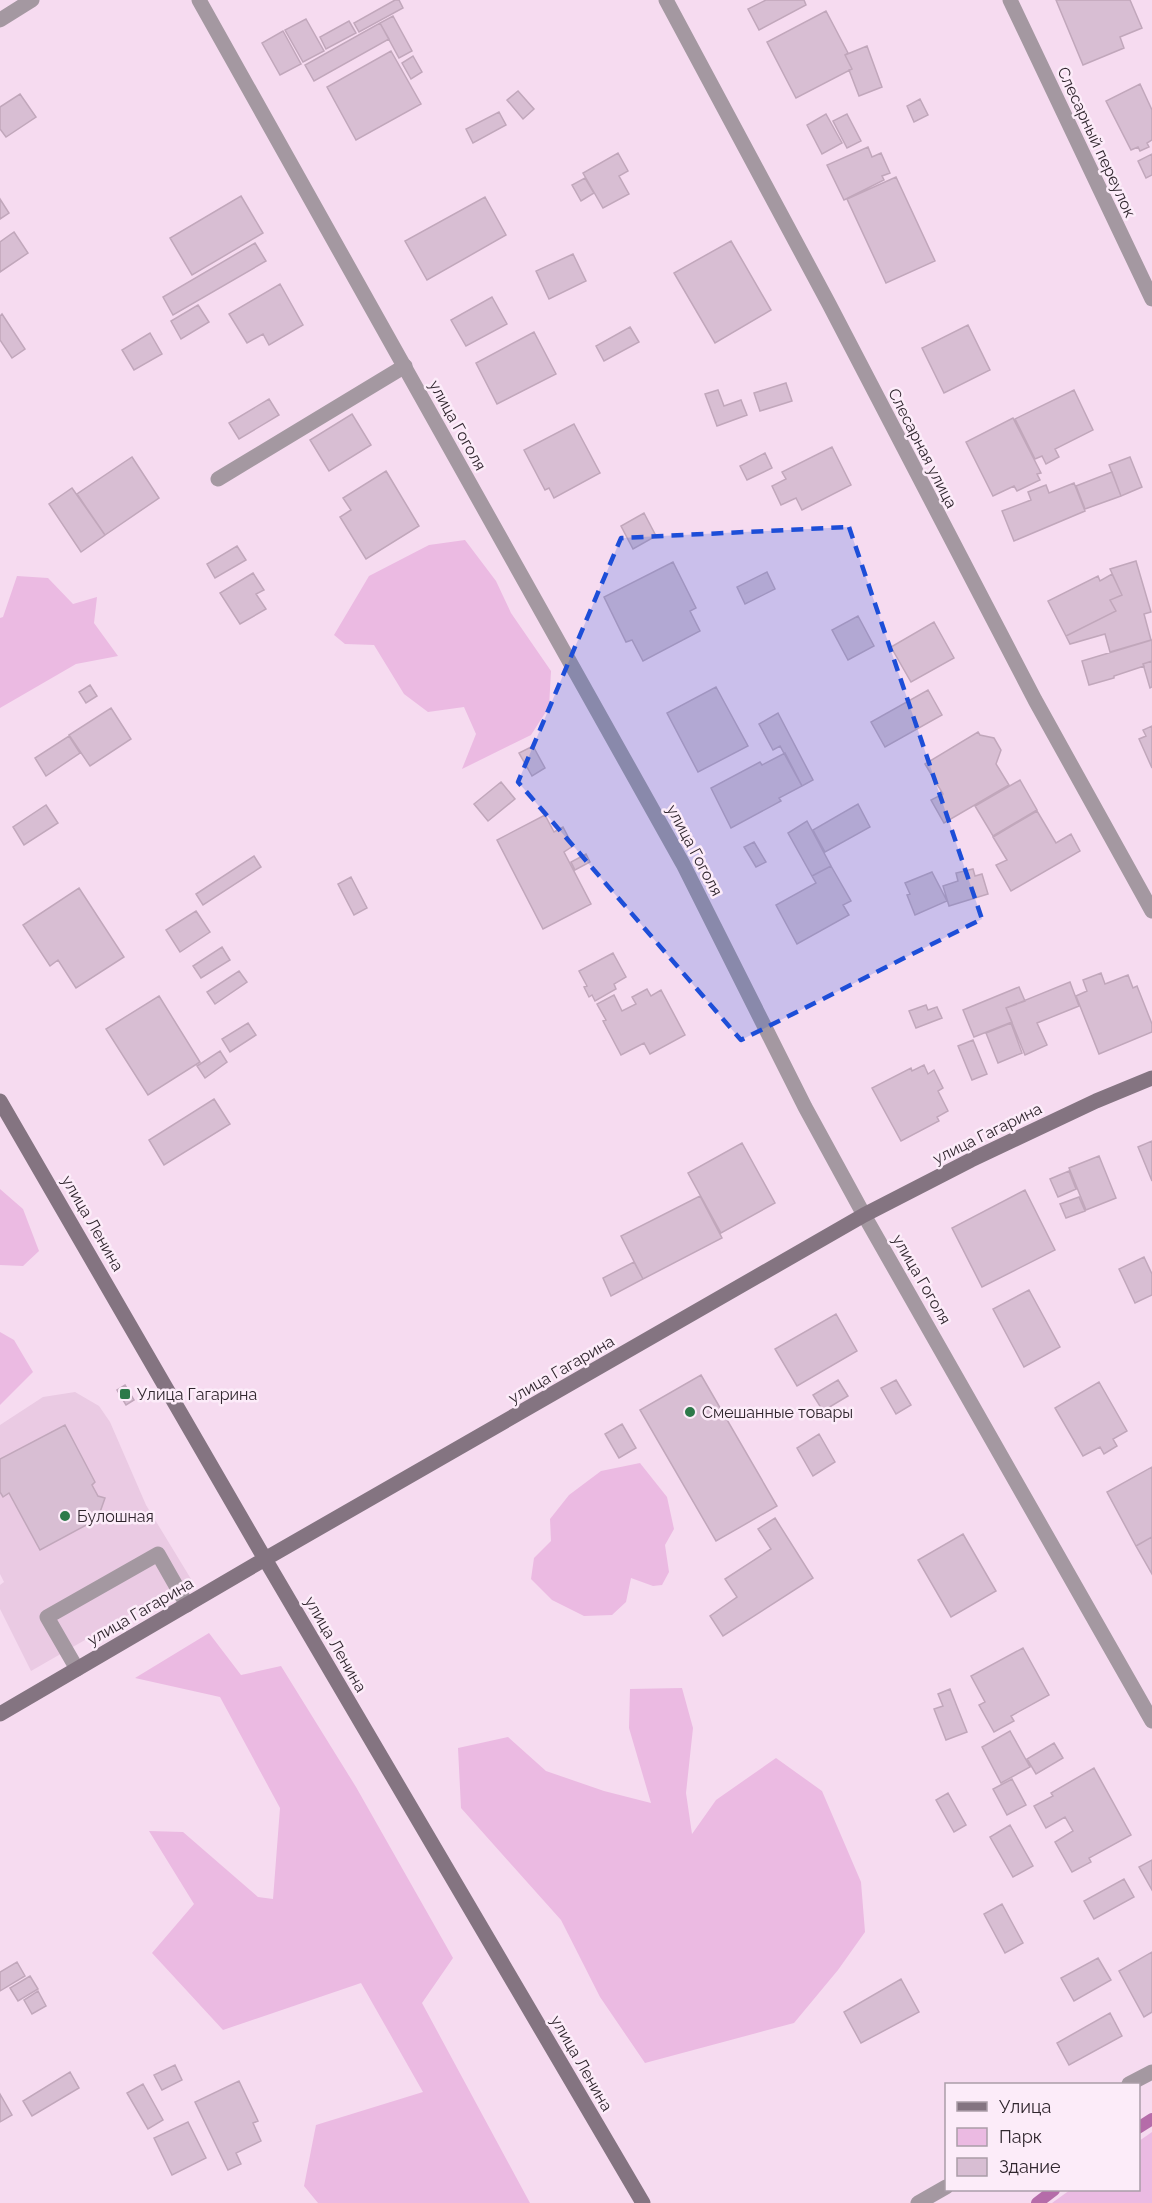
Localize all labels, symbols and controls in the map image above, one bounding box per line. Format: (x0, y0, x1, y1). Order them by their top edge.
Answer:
street label: Слесарный переулок (1053, 64, 1140, 220)
street label: улица Гоголя (425, 377, 490, 474)
street label: Слесарная улица (884, 385, 961, 511)
street label: улица Гоголя (663, 801, 727, 899)
street label: улица Гагарина (930, 1099, 1045, 1168)
street label: улица Ленина (58, 1172, 128, 1274)
street label: улица Гоголя (888, 1231, 955, 1328)
street label: улица Гагарина (505, 1331, 618, 1407)
place label: Улица Гагарина (137, 1385, 257, 1404)
marker: Улица Гагарина (118, 1387, 132, 1401)
place label: Смешанные товары (702, 1403, 853, 1422)
marker: Смешанные товары (683, 1405, 697, 1419)
place label: Булошная (77, 1507, 154, 1526)
marker: Булошная (58, 1509, 72, 1523)
street label: улица Гагарина (84, 1573, 197, 1649)
street label: улица Ленина (301, 1593, 371, 1695)
street label: улица Ленина (547, 2012, 617, 2114)
legend (945, 2083, 1140, 2191)
text: Улица (999, 2096, 1051, 2117)
text: Парк (999, 2126, 1042, 2147)
text: Здание (999, 2156, 1061, 2177)

